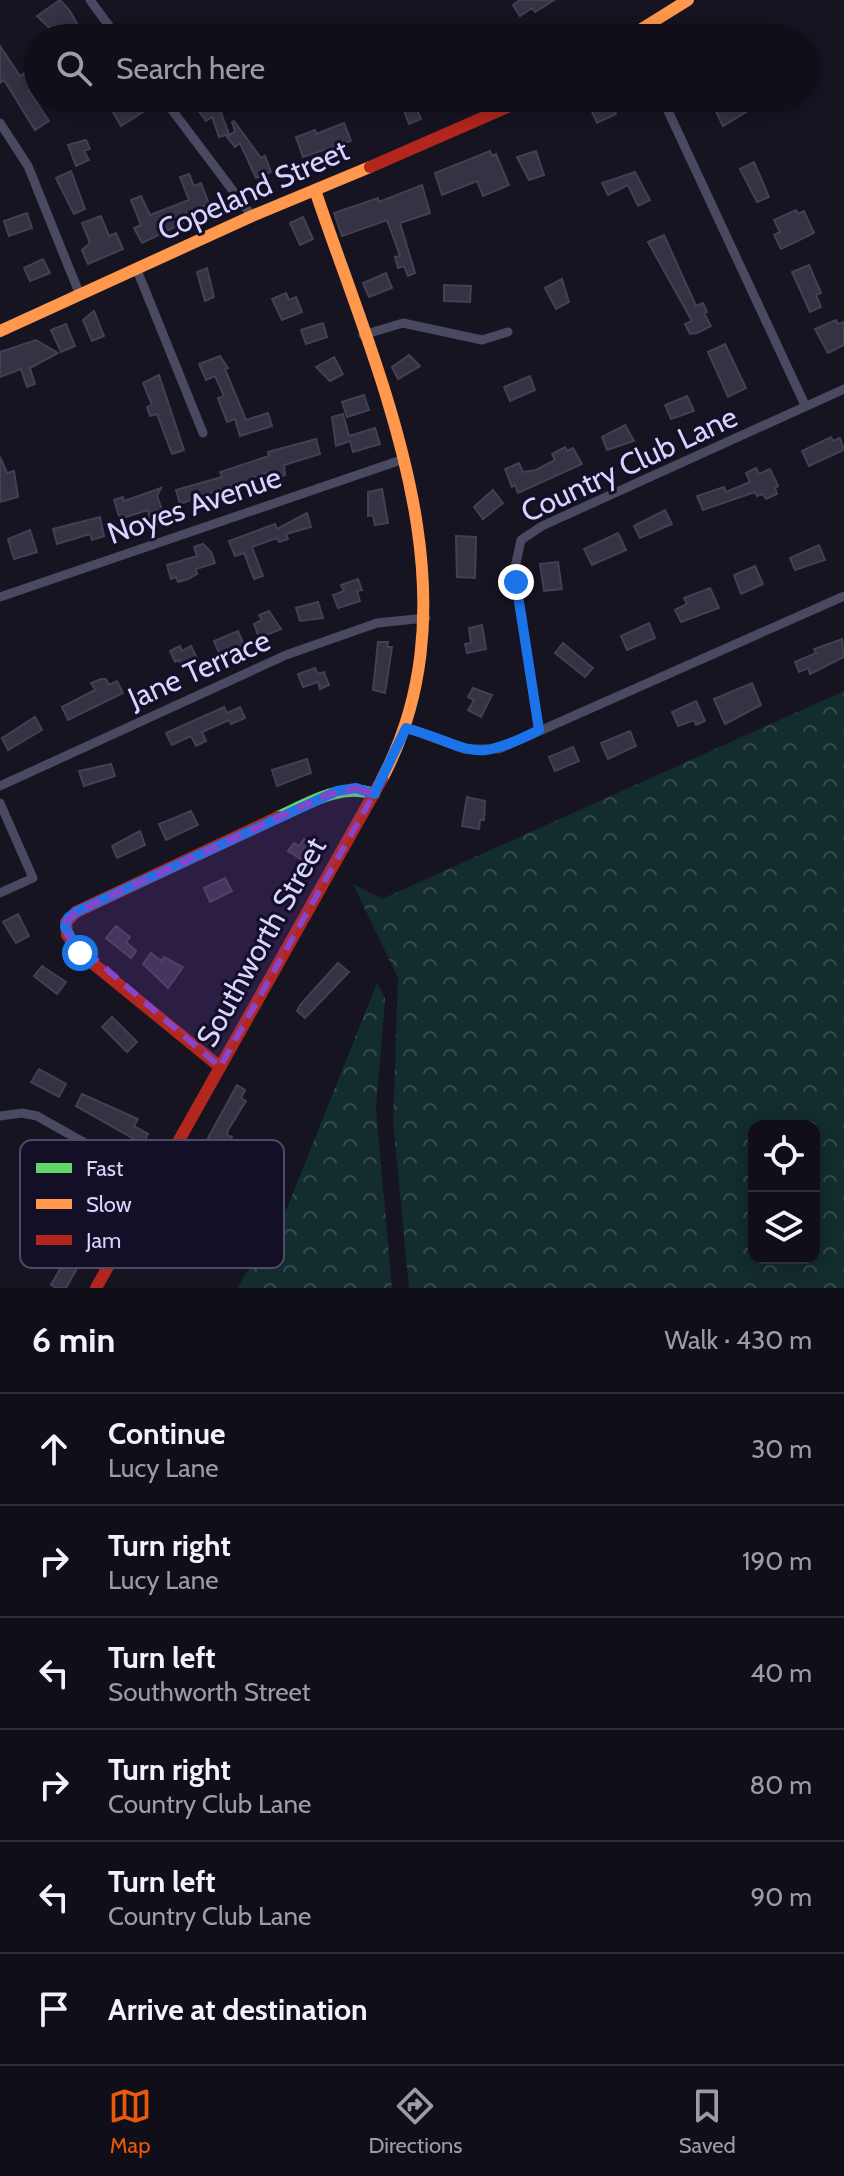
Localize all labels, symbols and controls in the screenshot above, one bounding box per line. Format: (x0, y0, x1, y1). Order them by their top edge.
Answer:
search box (24, 24, 820, 112)
icon: search (52, 46, 96, 90)
text: Search here (116, 50, 265, 87)
street label: Copeland Street (152, 131, 354, 249)
street label: Country Club Lane (515, 398, 743, 530)
street label: Noyes Avenue (102, 458, 286, 552)
route end (498, 564, 534, 600)
street label: Jane Terrace (121, 621, 276, 717)
street label: Southworth Street (188, 831, 334, 1053)
route start (62, 935, 98, 971)
map controls (748, 1120, 820, 1264)
button: locate (748, 1120, 820, 1192)
legend (20, 1140, 284, 1268)
text: Fast (86, 1155, 124, 1182)
text: Slow (86, 1191, 132, 1218)
button: layers (748, 1192, 820, 1264)
text: Jam (85, 1227, 121, 1254)
text: 6 min (32, 1319, 115, 1361)
text: Walk · 430 m (664, 1324, 812, 1356)
text: Continue (108, 1415, 225, 1452)
icon: ahead (32, 1427, 76, 1471)
text: 30 m (751, 1433, 812, 1465)
text: Lucy Lane (108, 1452, 219, 1484)
text: Turn right (108, 1527, 231, 1564)
icon: right (32, 1539, 76, 1583)
text: 190 m (742, 1545, 812, 1577)
text: Lucy Lane (108, 1564, 219, 1596)
text: Turn left (108, 1639, 216, 1676)
icon: left (32, 1651, 76, 1695)
text: 40 m (750, 1657, 812, 1689)
text: Southworth Street (108, 1676, 311, 1708)
text: Turn right (108, 1751, 231, 1788)
icon: right (32, 1763, 76, 1807)
text: 80 m (749, 1769, 812, 1801)
text: Country Club Lane (108, 1788, 311, 1820)
text: Turn left (108, 1863, 216, 1900)
icon: left (32, 1875, 76, 1919)
text: 90 m (750, 1881, 812, 1913)
text: Country Club Lane (108, 1900, 311, 1932)
icon: arrive (32, 1987, 76, 2031)
text: Arrive at destination (108, 1991, 368, 2028)
tab: Map (108, 2084, 152, 2159)
tab: Directions (368, 2084, 462, 2159)
tab: Saved (679, 2084, 736, 2159)

